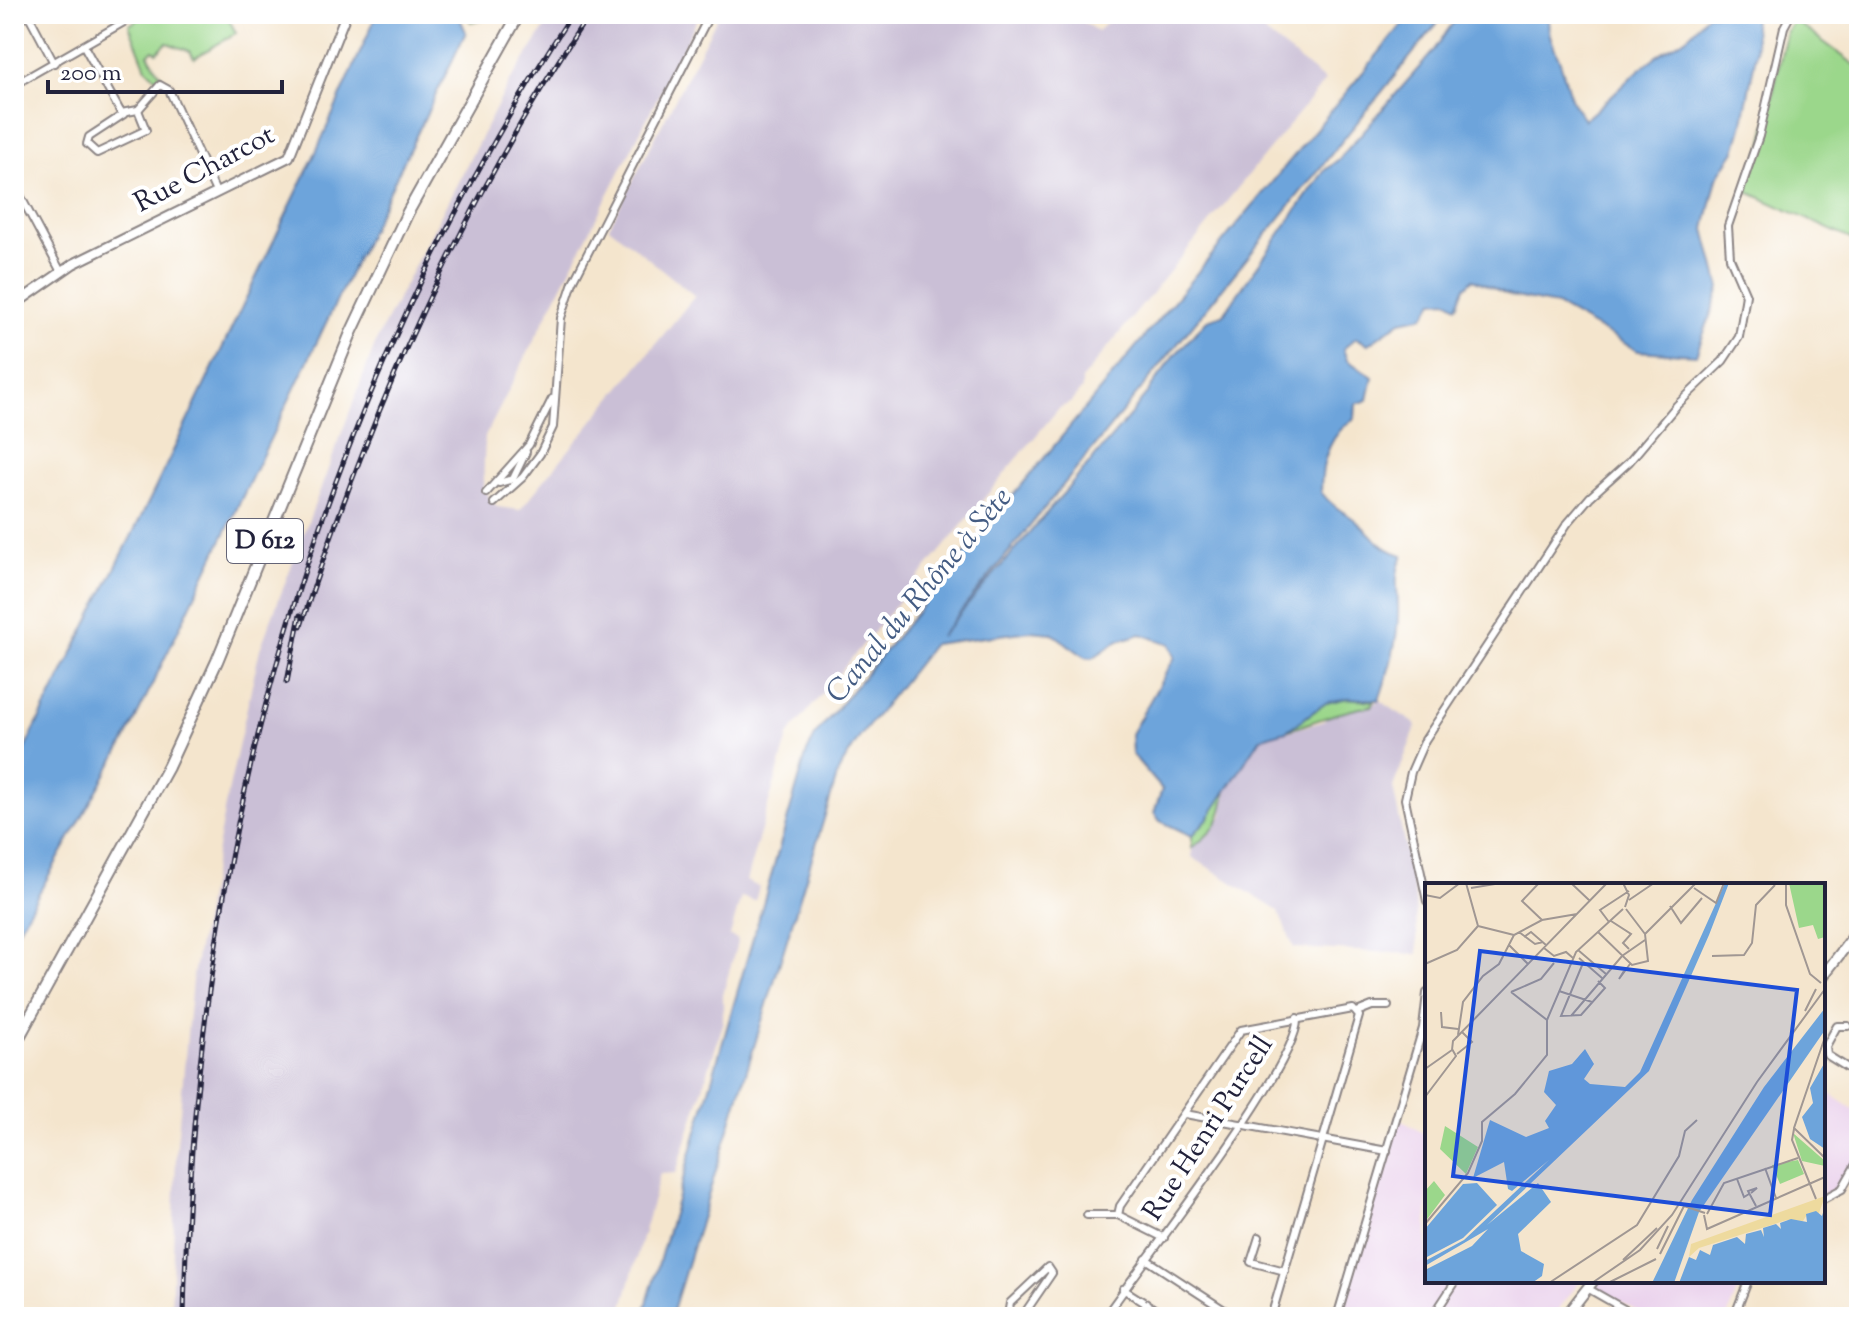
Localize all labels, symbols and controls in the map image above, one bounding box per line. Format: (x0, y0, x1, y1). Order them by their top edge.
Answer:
scale bar (48, 44, 282, 94)
text: 200 m (60, 57, 122, 91)
street label: Rue Charcot (128, 116, 283, 224)
water label: Canal du Rhône à Sète (817, 479, 1023, 713)
road number: D 612 (227, 519, 303, 563)
inset map (1425, 883, 1825, 1283)
street label: Rue Henri Purcell (1134, 1028, 1284, 1229)

